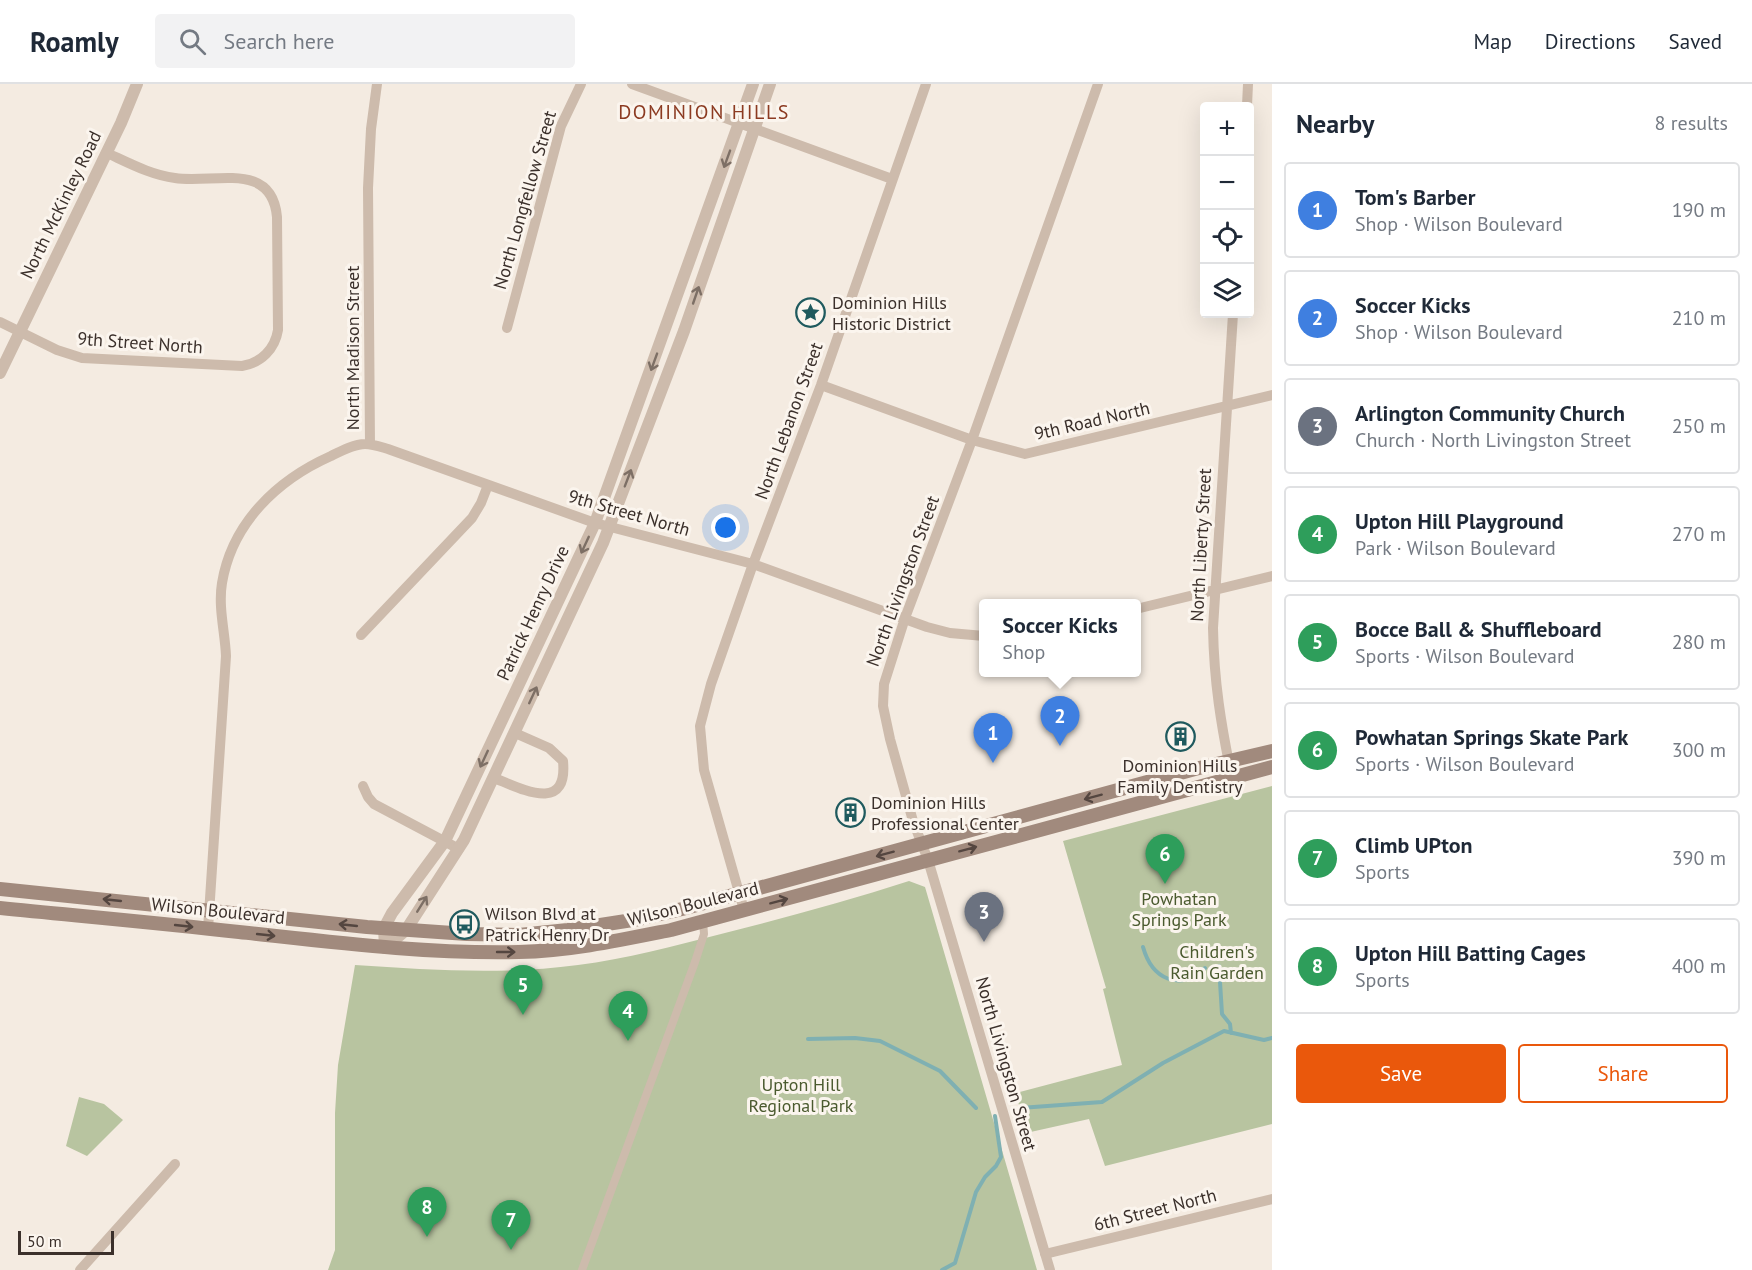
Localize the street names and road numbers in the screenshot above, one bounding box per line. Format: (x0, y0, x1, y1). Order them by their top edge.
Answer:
street label: North Longfellow Street (488, 108, 561, 292)
street label: North McKinley Road (15, 127, 106, 283)
street label: North Madison Street (341, 266, 364, 430)
street label: 9th Street North (77, 327, 204, 358)
street label: North Lebanon Street (749, 339, 828, 502)
street label: 9th Road North (1032, 396, 1152, 445)
street label: North Liberty Street (1185, 468, 1216, 622)
street label: 9th Street North (566, 484, 693, 541)
street label: North Livingston Street (861, 492, 944, 669)
street label: Patrick Henry Drive (491, 542, 574, 684)
street label: Wilson Boulevard (625, 876, 761, 931)
street label: Wilson Boulevard (150, 892, 286, 929)
street label: North Livingston Street (971, 974, 1042, 1154)
street label: 6th Street North (1091, 1183, 1219, 1236)

